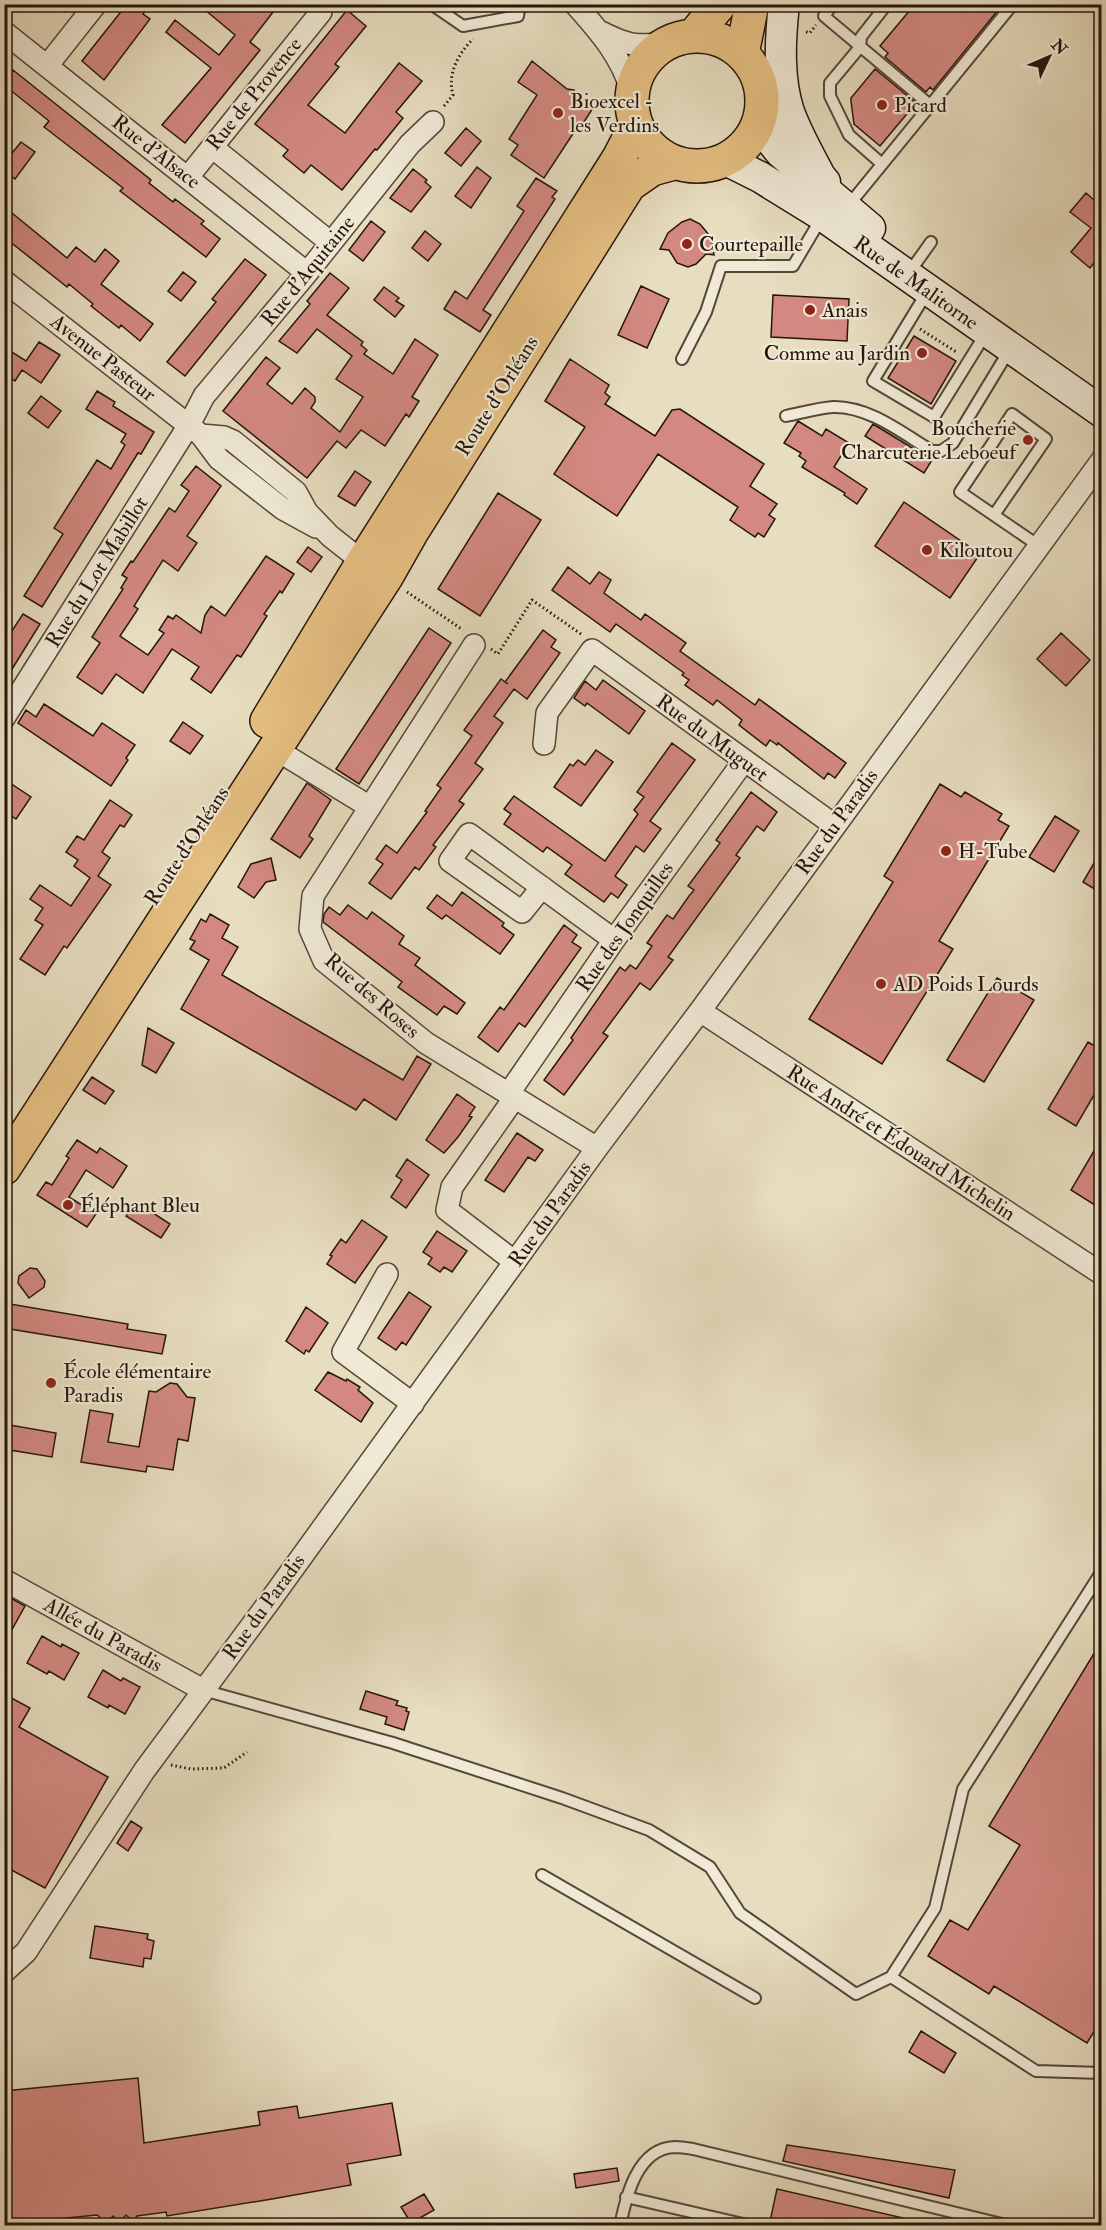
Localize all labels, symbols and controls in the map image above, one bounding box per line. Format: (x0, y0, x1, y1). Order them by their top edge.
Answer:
north arrow (1019, 27, 1079, 87)
street label: Rue de Provence (200, 32, 308, 156)
text: N (1046, 34, 1072, 60)
place label: Bioexcel - les Verdins (570, 88, 659, 139)
place label: Picard (894, 92, 947, 119)
marker: Picard (875, 98, 889, 112)
marker: Bioexcel - les Verdins (551, 106, 565, 120)
street label: Rue d'Alsace (106, 109, 206, 195)
street label: Rue d'Aquitaine (255, 210, 361, 332)
street label: Rue de Malitorne (848, 230, 984, 336)
place label: Courtepaille (699, 231, 803, 258)
marker: Courtepaille (680, 237, 694, 251)
place label: Anais (821, 297, 868, 324)
marker: Anais (803, 303, 817, 317)
street label: Avenue Pasteur (44, 308, 162, 408)
street label: Route d'Orléans (449, 331, 545, 461)
place label: Comme au Jardin (764, 340, 910, 367)
marker: Comme au Jardin (915, 346, 929, 360)
place label: Boucherie Charcuterie Leboeuf (841, 415, 1019, 466)
marker: Boucherie Charcuterie Leboeuf (1021, 433, 1035, 447)
street label: Rue du Lot Mabillot (40, 491, 154, 653)
place label: Kiloutou (939, 537, 1013, 564)
marker: Kiloutou (920, 543, 934, 557)
street label: Rue du Muguet (651, 688, 774, 788)
street label: Rue du Paradis (789, 764, 885, 880)
street label: Route d'Orléans (138, 781, 236, 911)
place label: H-Tube (958, 838, 1028, 865)
marker: H-Tube (939, 844, 953, 858)
street label: Rue des Jonquilles (570, 857, 680, 997)
street label: Rue des Roses (319, 947, 425, 1045)
place label: AD Poids Lourds (892, 971, 1039, 998)
marker: AD Poids Lourds (874, 977, 888, 991)
street label: Rue André et Édouard Michelin (781, 1059, 1021, 1227)
street label: Rue du Paradis (502, 1156, 598, 1272)
place label: Éléphant Bleu (80, 1192, 200, 1219)
marker: Éléphant Bleu (61, 1198, 75, 1212)
place label: École élémentaire Paradis (63, 1358, 211, 1409)
marker: École élémentaire Paradis (44, 1376, 58, 1390)
street label: Rue du Paradis (216, 1549, 312, 1665)
street label: Allée du Paradis (38, 1591, 167, 1679)

